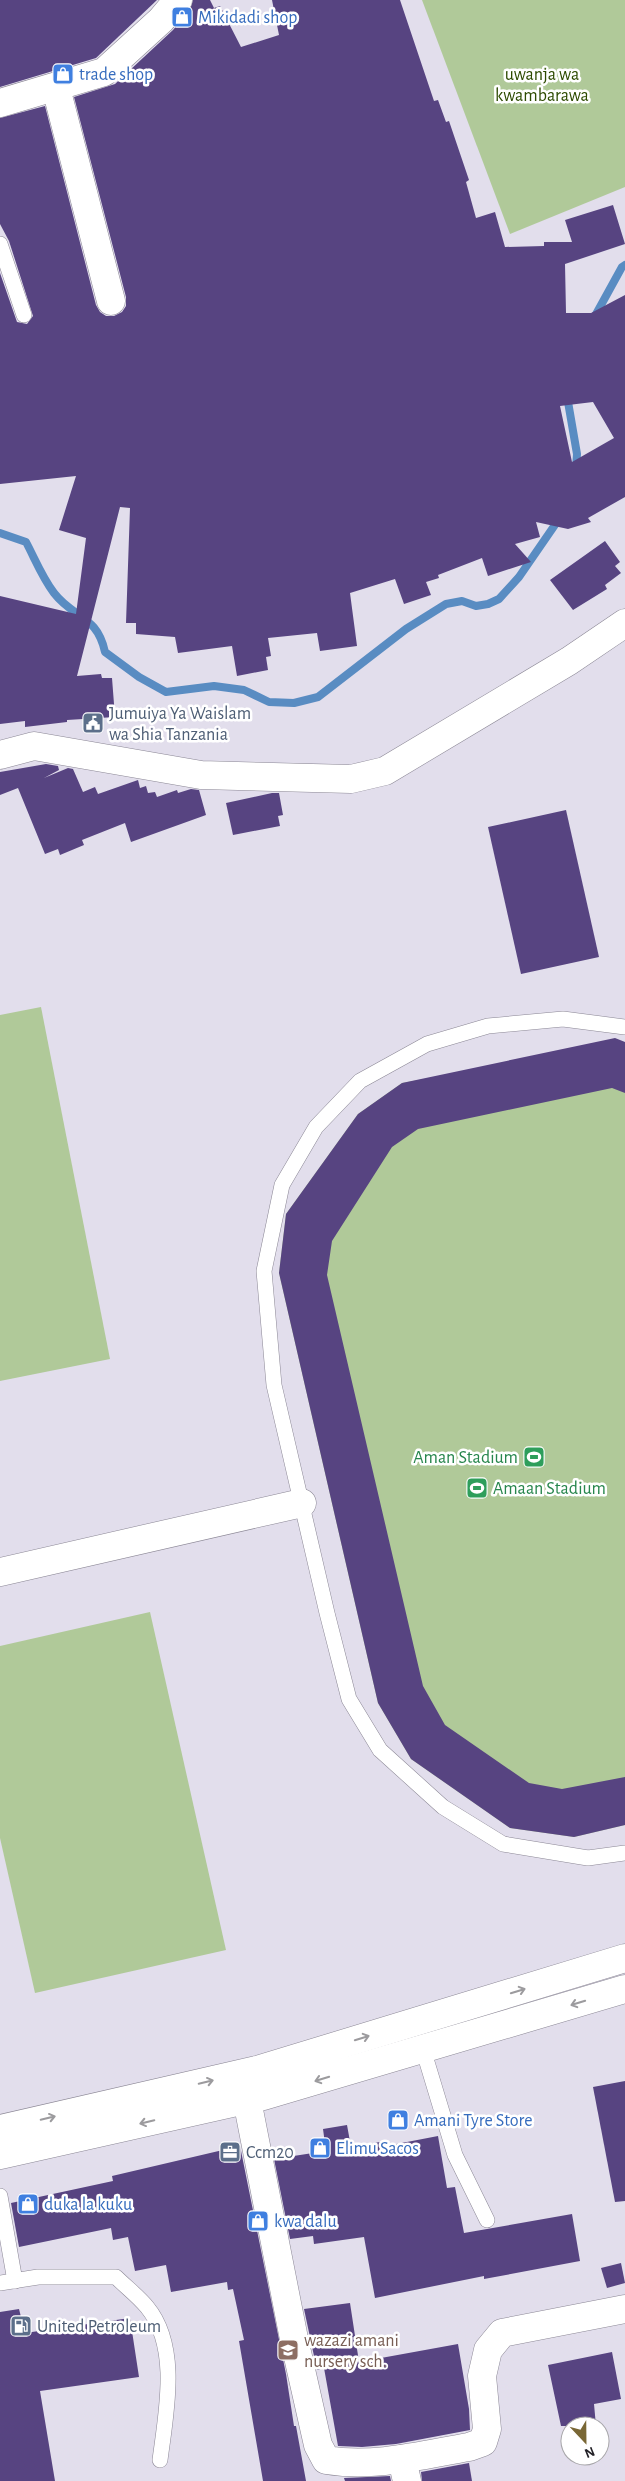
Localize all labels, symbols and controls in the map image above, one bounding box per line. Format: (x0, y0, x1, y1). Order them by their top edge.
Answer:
shop icon: Mikidadi shop (170, 5, 194, 29)
place label: Mikidadi shop (198, 9, 297, 27)
shop icon: trade shop (51, 62, 75, 86)
place label: trade shop (79, 66, 153, 84)
park label: uwanja wa kwambarawa (495, 66, 589, 105)
place label: Jumuiya Ya Waislam wa Shia Tanzania (109, 705, 251, 744)
public building icon: Jumuiya Ya Waislam wa Shia Tanzania (81, 711, 105, 735)
sports icon: Aman Stadium (522, 1445, 546, 1469)
place label: Aman Stadium (413, 1449, 518, 1467)
sports icon: Amaan Stadium (465, 1476, 489, 1500)
place label: Amaan Stadium (493, 1480, 606, 1498)
one-way arrow (509, 1985, 525, 1995)
one-way arrow (571, 1998, 587, 2008)
one-way arrow (354, 2033, 370, 2043)
one-way arrow (314, 2074, 330, 2084)
one-way arrow (197, 2077, 213, 2086)
shop icon: Amani Tyre Store (386, 2108, 410, 2132)
place label: Amani Tyre Store (414, 2112, 533, 2130)
one-way arrow (39, 2113, 55, 2122)
one-way arrow (140, 2118, 156, 2127)
shop icon: Elimu Sacos (308, 2136, 332, 2160)
office icon: Ccm20 (218, 2140, 242, 2164)
place label: Elimu Sacos (336, 2140, 419, 2158)
place label: Ccm20 (246, 2144, 294, 2162)
shop icon: duka la kuku (16, 2192, 40, 2216)
place label: duka la kuku (44, 2196, 132, 2214)
shop icon: kwa dalu (246, 2209, 270, 2233)
place label: kwa dalu (274, 2213, 337, 2231)
fuel station icon: United Petroleum (9, 2314, 33, 2338)
place label: United Petroleum (37, 2318, 161, 2336)
place label: wazazi amani nursery sch. (304, 2332, 399, 2371)
school or university icon: wazazi amani nursery sch. (276, 2338, 300, 2362)
north arrow (560, 2416, 610, 2466)
text: N (582, 2444, 597, 2460)

